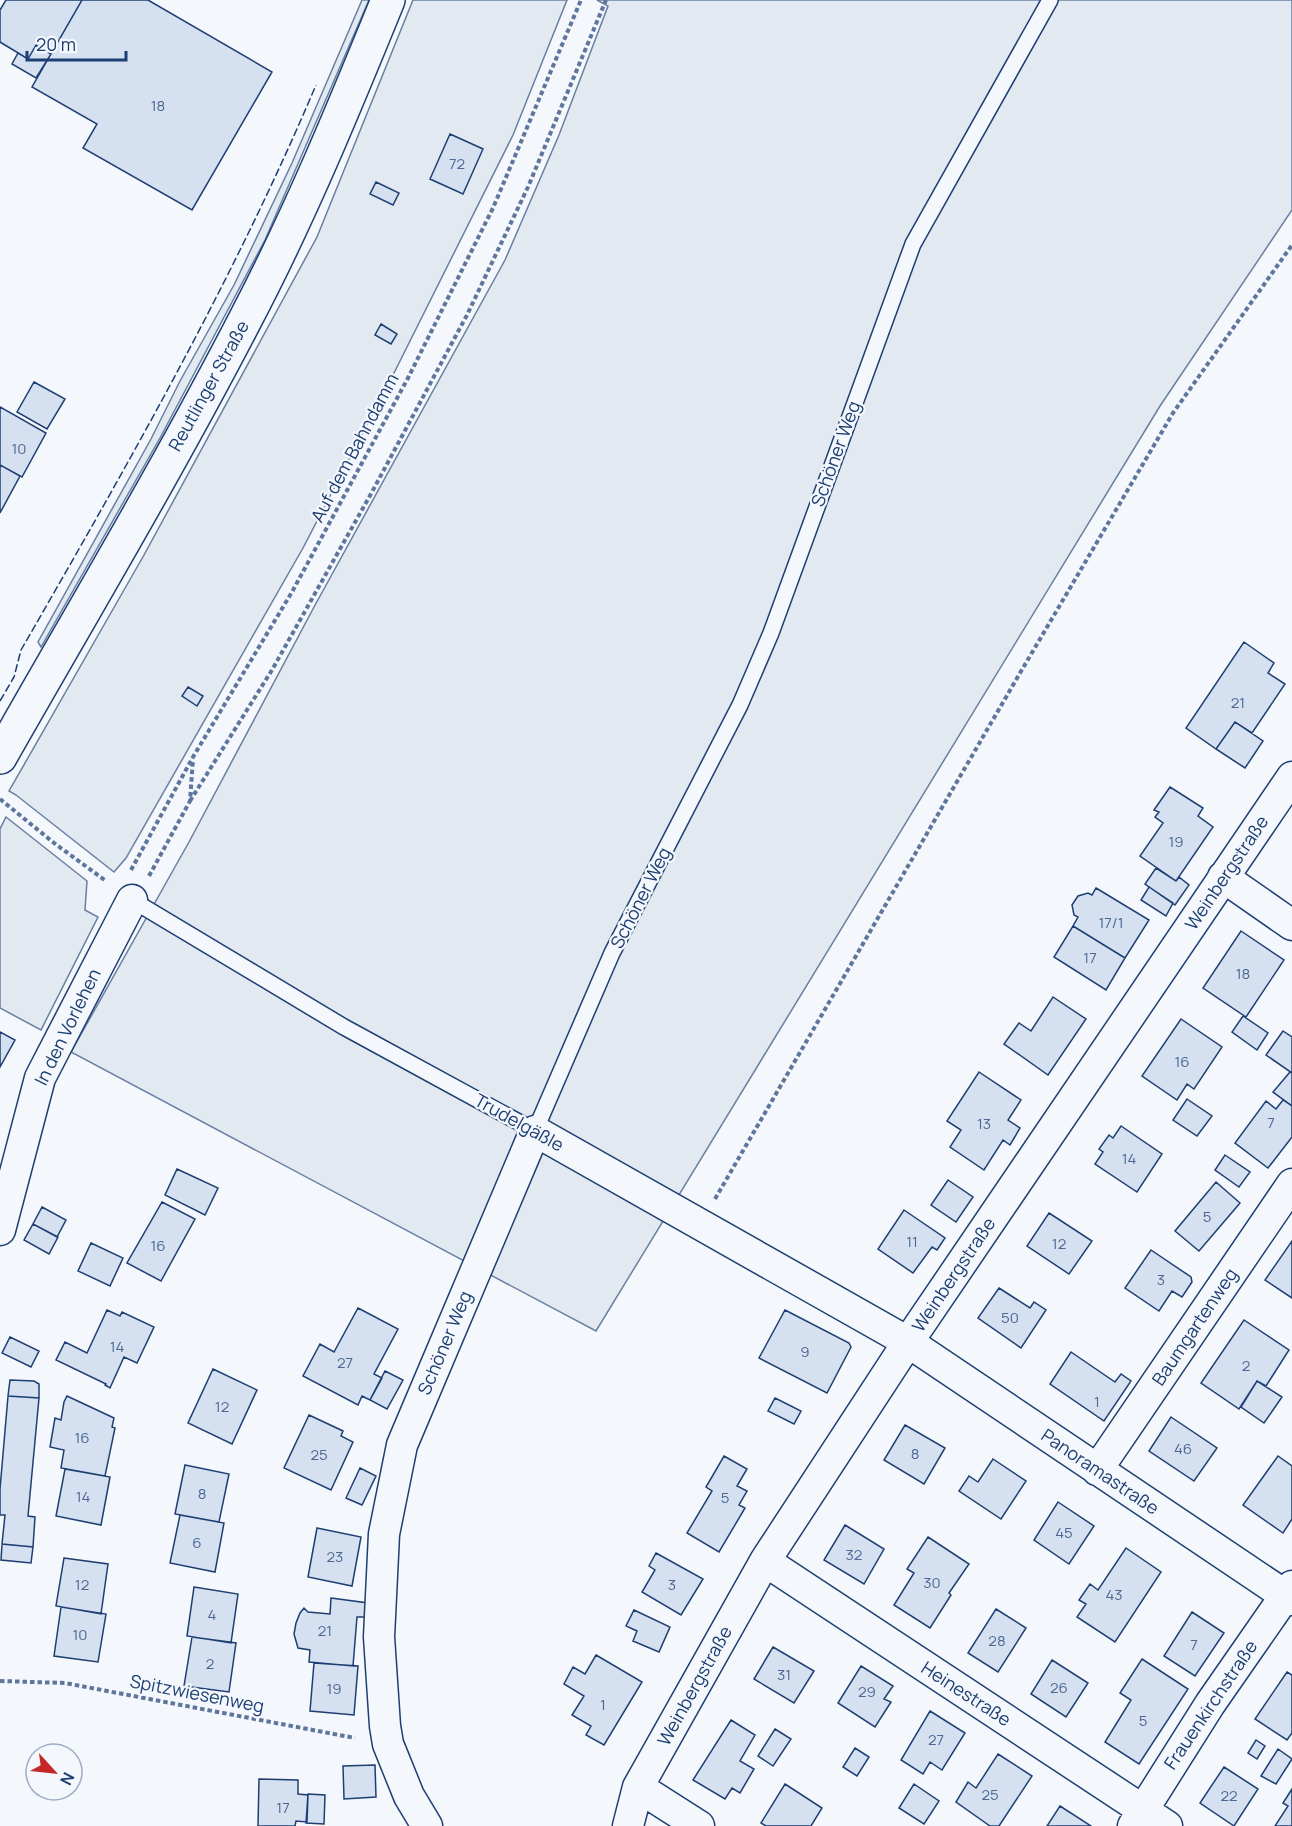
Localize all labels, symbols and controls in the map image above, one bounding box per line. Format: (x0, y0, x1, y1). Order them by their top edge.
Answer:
scale bar (27, 24, 126, 62)
text: 20 m (36, 32, 76, 56)
house number: 18 (151, 95, 165, 116)
house number: 72 (449, 153, 465, 174)
street label: Reutlinger Straße (162, 316, 254, 455)
street label: Auf dem Bahndamm (305, 369, 404, 526)
street label: Schöner Weg (805, 398, 865, 510)
house number: 10 (12, 438, 27, 459)
house number: 21 (1231, 692, 1245, 713)
street label: Weinbergstraße (1179, 811, 1273, 934)
house number: 19 (1168, 831, 1184, 852)
street label: Schöner Weg (604, 843, 676, 952)
house number: 17/1 (1098, 912, 1124, 933)
house number: 17 (1083, 947, 1097, 968)
house number: 18 (1236, 963, 1250, 984)
street label: In den Vorlehen (28, 964, 106, 1089)
house number: 16 (1174, 1051, 1190, 1072)
street label: Trudelgäßle (471, 1088, 568, 1157)
house number: 7 (1267, 1112, 1275, 1133)
house number: 13 (977, 1113, 991, 1134)
house number: 14 (1122, 1148, 1136, 1169)
house number: 5 (1203, 1206, 1211, 1227)
street label: Weinbergstraße (906, 1213, 1000, 1336)
house number: 11 (906, 1231, 918, 1252)
house number: 12 (1052, 1233, 1066, 1254)
house number: 16 (150, 1235, 166, 1256)
street label: Baumgartenweg (1146, 1263, 1242, 1390)
house number: 3 (1157, 1269, 1165, 1290)
street label: Schöner Weg (411, 1287, 477, 1398)
house number: 50 (1001, 1307, 1019, 1328)
house number: 14 (110, 1336, 124, 1357)
house number: 9 (800, 1341, 810, 1362)
house number: 27 (337, 1352, 353, 1373)
house number: 2 (1242, 1355, 1250, 1376)
house number: 1 (1094, 1391, 1100, 1412)
house number: 12 (215, 1396, 229, 1417)
street label: Panoramastraße (1037, 1423, 1164, 1519)
house number: 16 (74, 1427, 90, 1448)
house number: 46 (1174, 1438, 1192, 1459)
house number: 8 (911, 1443, 919, 1464)
house number: 25 (310, 1444, 328, 1465)
house number: 8 (198, 1483, 206, 1504)
house number: 14 (76, 1486, 90, 1507)
house number: 5 (721, 1487, 729, 1508)
house number: 45 (1055, 1522, 1073, 1543)
house number: 6 (192, 1532, 202, 1553)
house number: 32 (846, 1544, 862, 1565)
house number: 23 (327, 1546, 343, 1567)
house number: 30 (923, 1572, 941, 1593)
house number: 12 (75, 1574, 89, 1595)
house number: 3 (668, 1574, 676, 1595)
house number: 43 (1105, 1584, 1123, 1605)
house number: 4 (208, 1604, 217, 1625)
house number: 21 (318, 1620, 332, 1641)
street label: Weinbergstraße (651, 1621, 737, 1750)
house number: 10 (73, 1624, 88, 1645)
house number: 28 (988, 1630, 1006, 1651)
house number: 7 (1190, 1634, 1198, 1655)
street label: Frauenkirchstraße (1158, 1635, 1262, 1774)
house number: 2 (206, 1653, 214, 1674)
street label: Heinestraße (917, 1655, 1016, 1731)
house number: 31 (777, 1664, 791, 1685)
street label: Spitzwiesenweg (128, 1668, 266, 1718)
house number: 26 (1050, 1677, 1068, 1698)
house number: 19 (326, 1678, 342, 1699)
house number: 29 (858, 1681, 876, 1702)
house number: 1 (600, 1694, 606, 1715)
house number: 5 (1139, 1710, 1147, 1731)
house number: 27 (928, 1729, 944, 1750)
north arrow (24, 1742, 84, 1802)
text: N (55, 1769, 80, 1789)
house number: 25 (981, 1784, 999, 1805)
house number: 22 (1220, 1785, 1238, 1806)
house number: 17 (276, 1797, 290, 1818)

